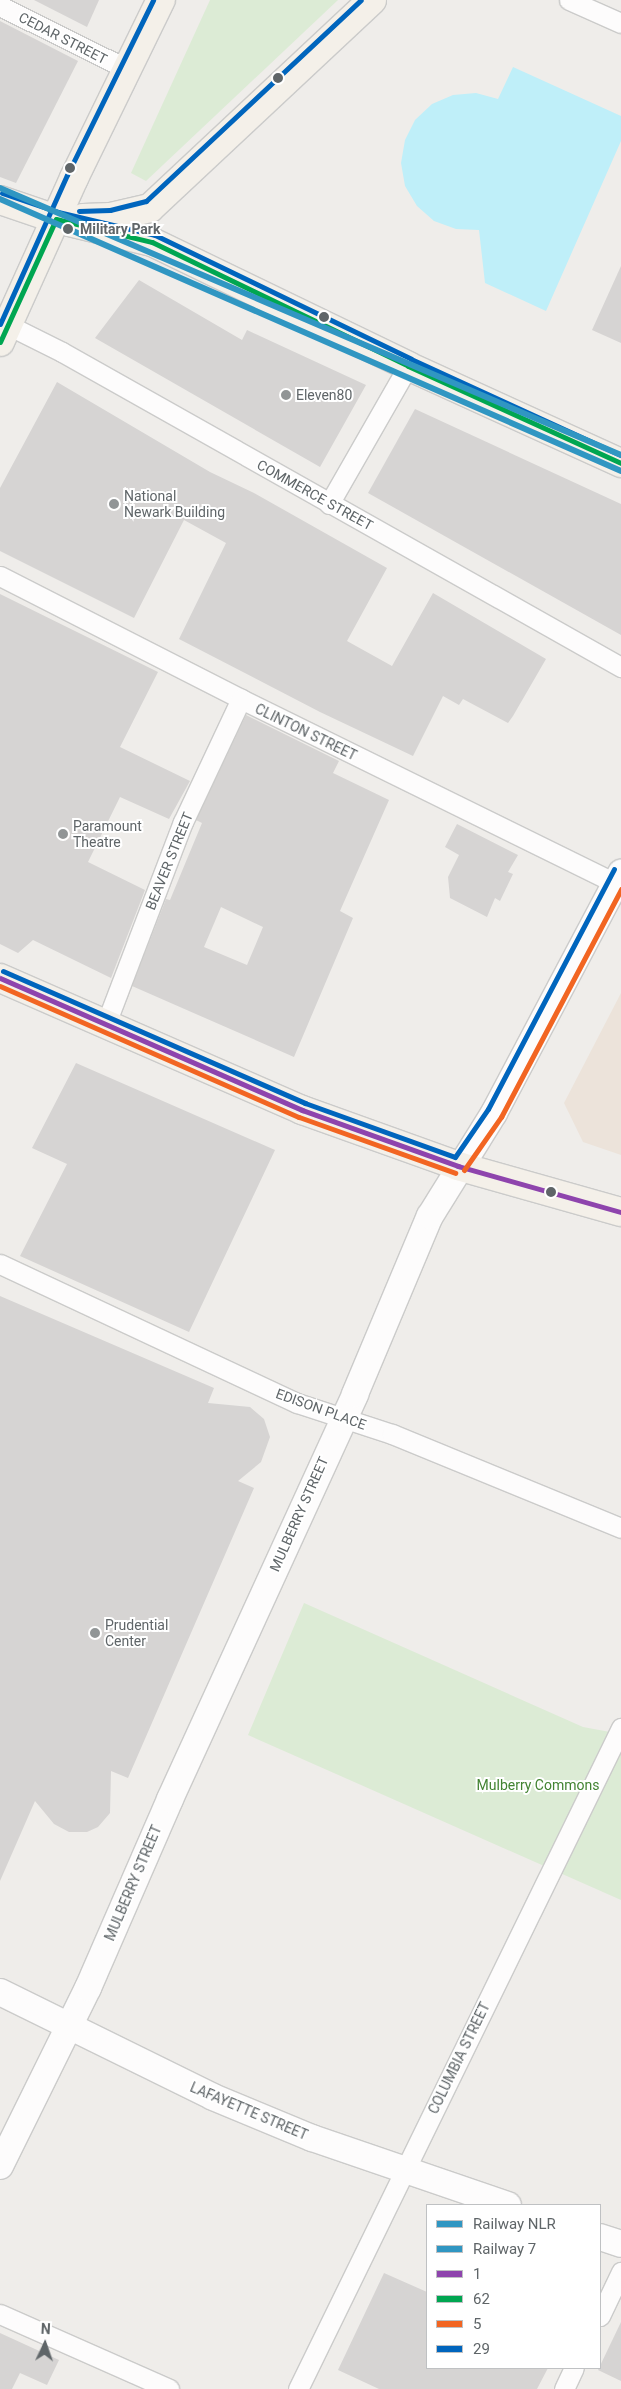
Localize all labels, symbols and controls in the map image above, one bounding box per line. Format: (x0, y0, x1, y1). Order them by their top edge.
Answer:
street label: CEDAR STREET (16, 8, 110, 68)
unlabelled marker (273, 73, 283, 83)
unlabelled marker (65, 163, 75, 173)
marker: Military Park (60, 221, 76, 237)
place label: Military Park (80, 221, 160, 237)
unlabelled marker (319, 312, 329, 322)
place label: Eleven80 (296, 387, 352, 403)
marker: Eleven80 (280, 389, 292, 401)
street label: COMMERCE STREET (254, 456, 376, 534)
place label: National Newark Building (124, 488, 225, 520)
marker: National Newark Building (108, 498, 120, 510)
street label: CLINTON STREET (252, 700, 360, 764)
street label: BEAVER STREET (142, 810, 196, 912)
place label: Paramount Theatre (73, 818, 142, 850)
marker: Paramount Theatre (57, 828, 69, 840)
unlabelled marker (546, 1187, 556, 1197)
street label: EDISON PLACE (273, 1385, 369, 1433)
street label: MULBERRY STREET (266, 1454, 332, 1574)
place label: Prudential Center (105, 1617, 168, 1650)
marker: Prudential Center (89, 1627, 101, 1639)
park label: Mulberry Commons (477, 1777, 599, 1793)
street label: MULBERRY STREET (101, 1823, 165, 1943)
street label: COLUMBIA STREET (425, 1999, 493, 2117)
street label: LAFAYETTE STREET (188, 2079, 310, 2143)
legend (426, 2204, 601, 2369)
text: Railway NLR (473, 2215, 556, 2233)
text: Railway 7 (473, 2240, 536, 2258)
text: 1 (473, 2265, 481, 2283)
text: 62 (473, 2290, 490, 2308)
text: 5 (473, 2315, 481, 2333)
north arrow (20, 2319, 70, 2369)
text: N (40, 2321, 51, 2337)
text: 29 (473, 2340, 490, 2358)

